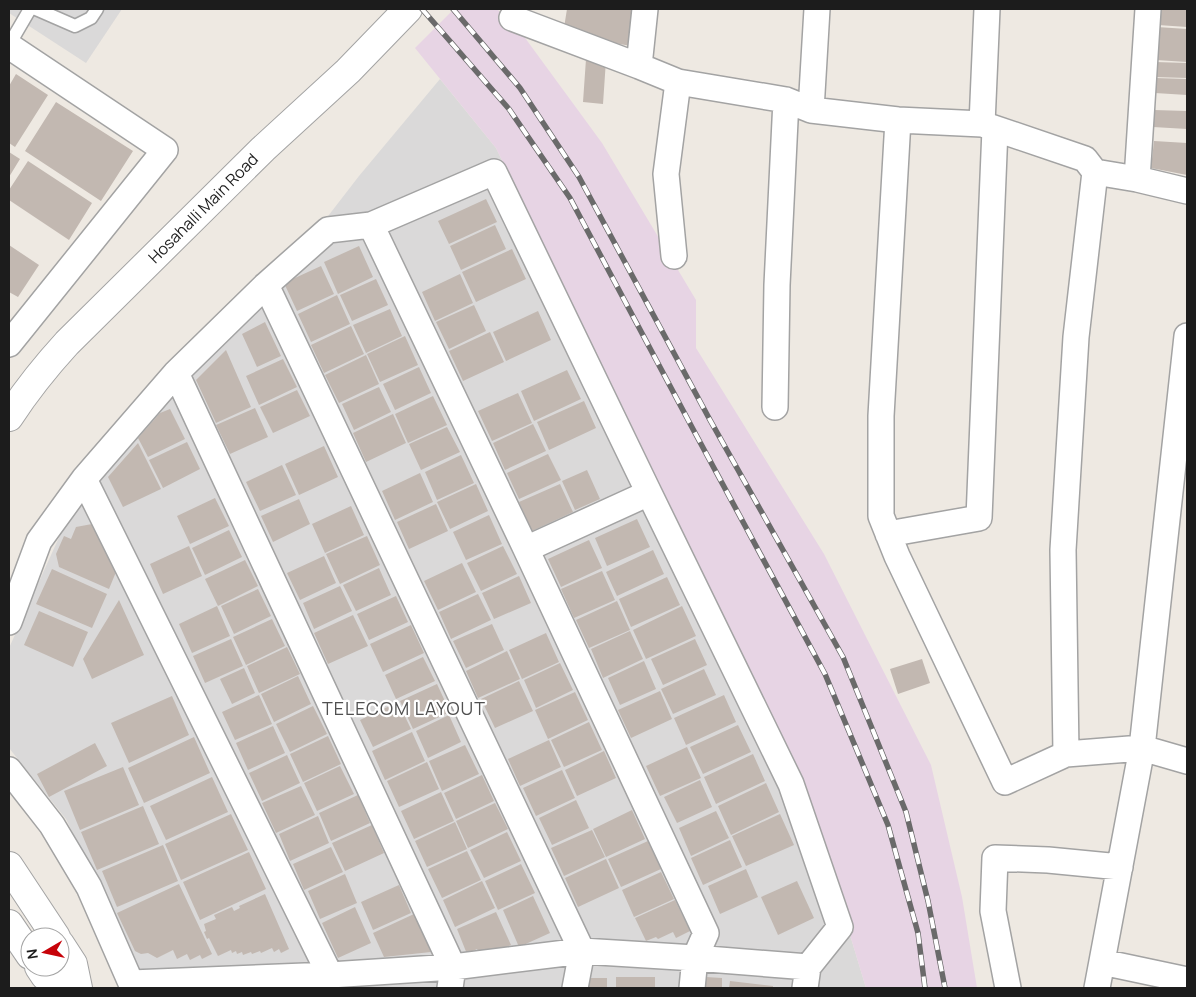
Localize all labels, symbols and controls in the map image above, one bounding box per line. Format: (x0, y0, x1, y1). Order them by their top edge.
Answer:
street label: Hosahalli Main Road (143, 148, 263, 268)
district label: TELECOM LAYOUT (322, 696, 486, 720)
north arrow (20, 927, 70, 977)
text: N (21, 948, 42, 961)

